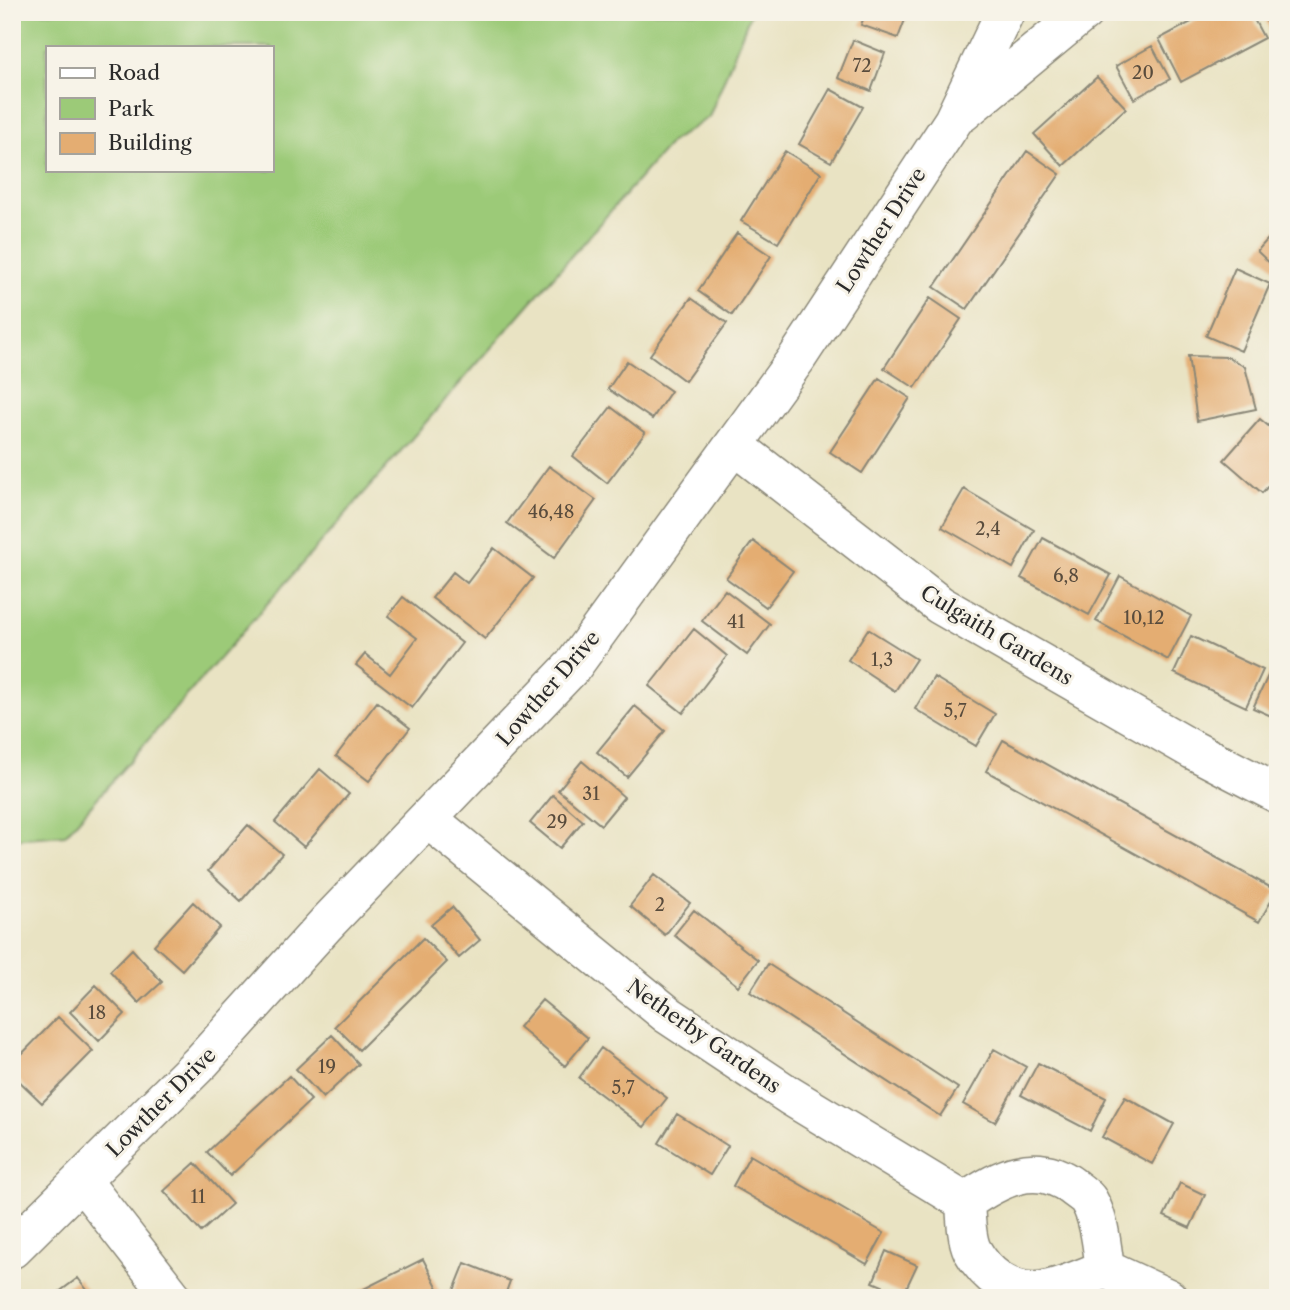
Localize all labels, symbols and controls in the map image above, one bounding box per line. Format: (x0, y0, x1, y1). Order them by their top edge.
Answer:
legend (46, 46, 273, 172)
house number: 72 (852, 55, 872, 77)
text: Road (108, 60, 160, 85)
house number: 20 (1132, 62, 1154, 84)
text: Park (108, 96, 154, 121)
text: Building (108, 130, 193, 155)
street label: Lowther Drive (831, 163, 931, 297)
house number: 46,48 (528, 501, 574, 523)
house number: 2,4 (975, 518, 1001, 540)
house number: 6,8 (1053, 565, 1079, 587)
street label: Culgaith Gardens (916, 580, 1078, 690)
house number: 10,12 (1123, 607, 1165, 629)
house number: 41 (727, 611, 745, 633)
street label: Lowther Drive (491, 625, 605, 751)
house number: 1,3 (871, 649, 893, 671)
house number: 5,7 (943, 700, 967, 722)
house number: 31 (582, 783, 600, 805)
house number: 29 (547, 811, 567, 833)
house number: 2 (655, 894, 665, 916)
street label: Netherby Gardens (622, 974, 786, 1098)
house number: 18 (88, 1002, 106, 1024)
street label: Lowther Drive (101, 1042, 221, 1162)
house number: 19 (318, 1056, 336, 1078)
house number: 5,7 (611, 1077, 635, 1099)
house number: 11 (190, 1186, 206, 1208)

